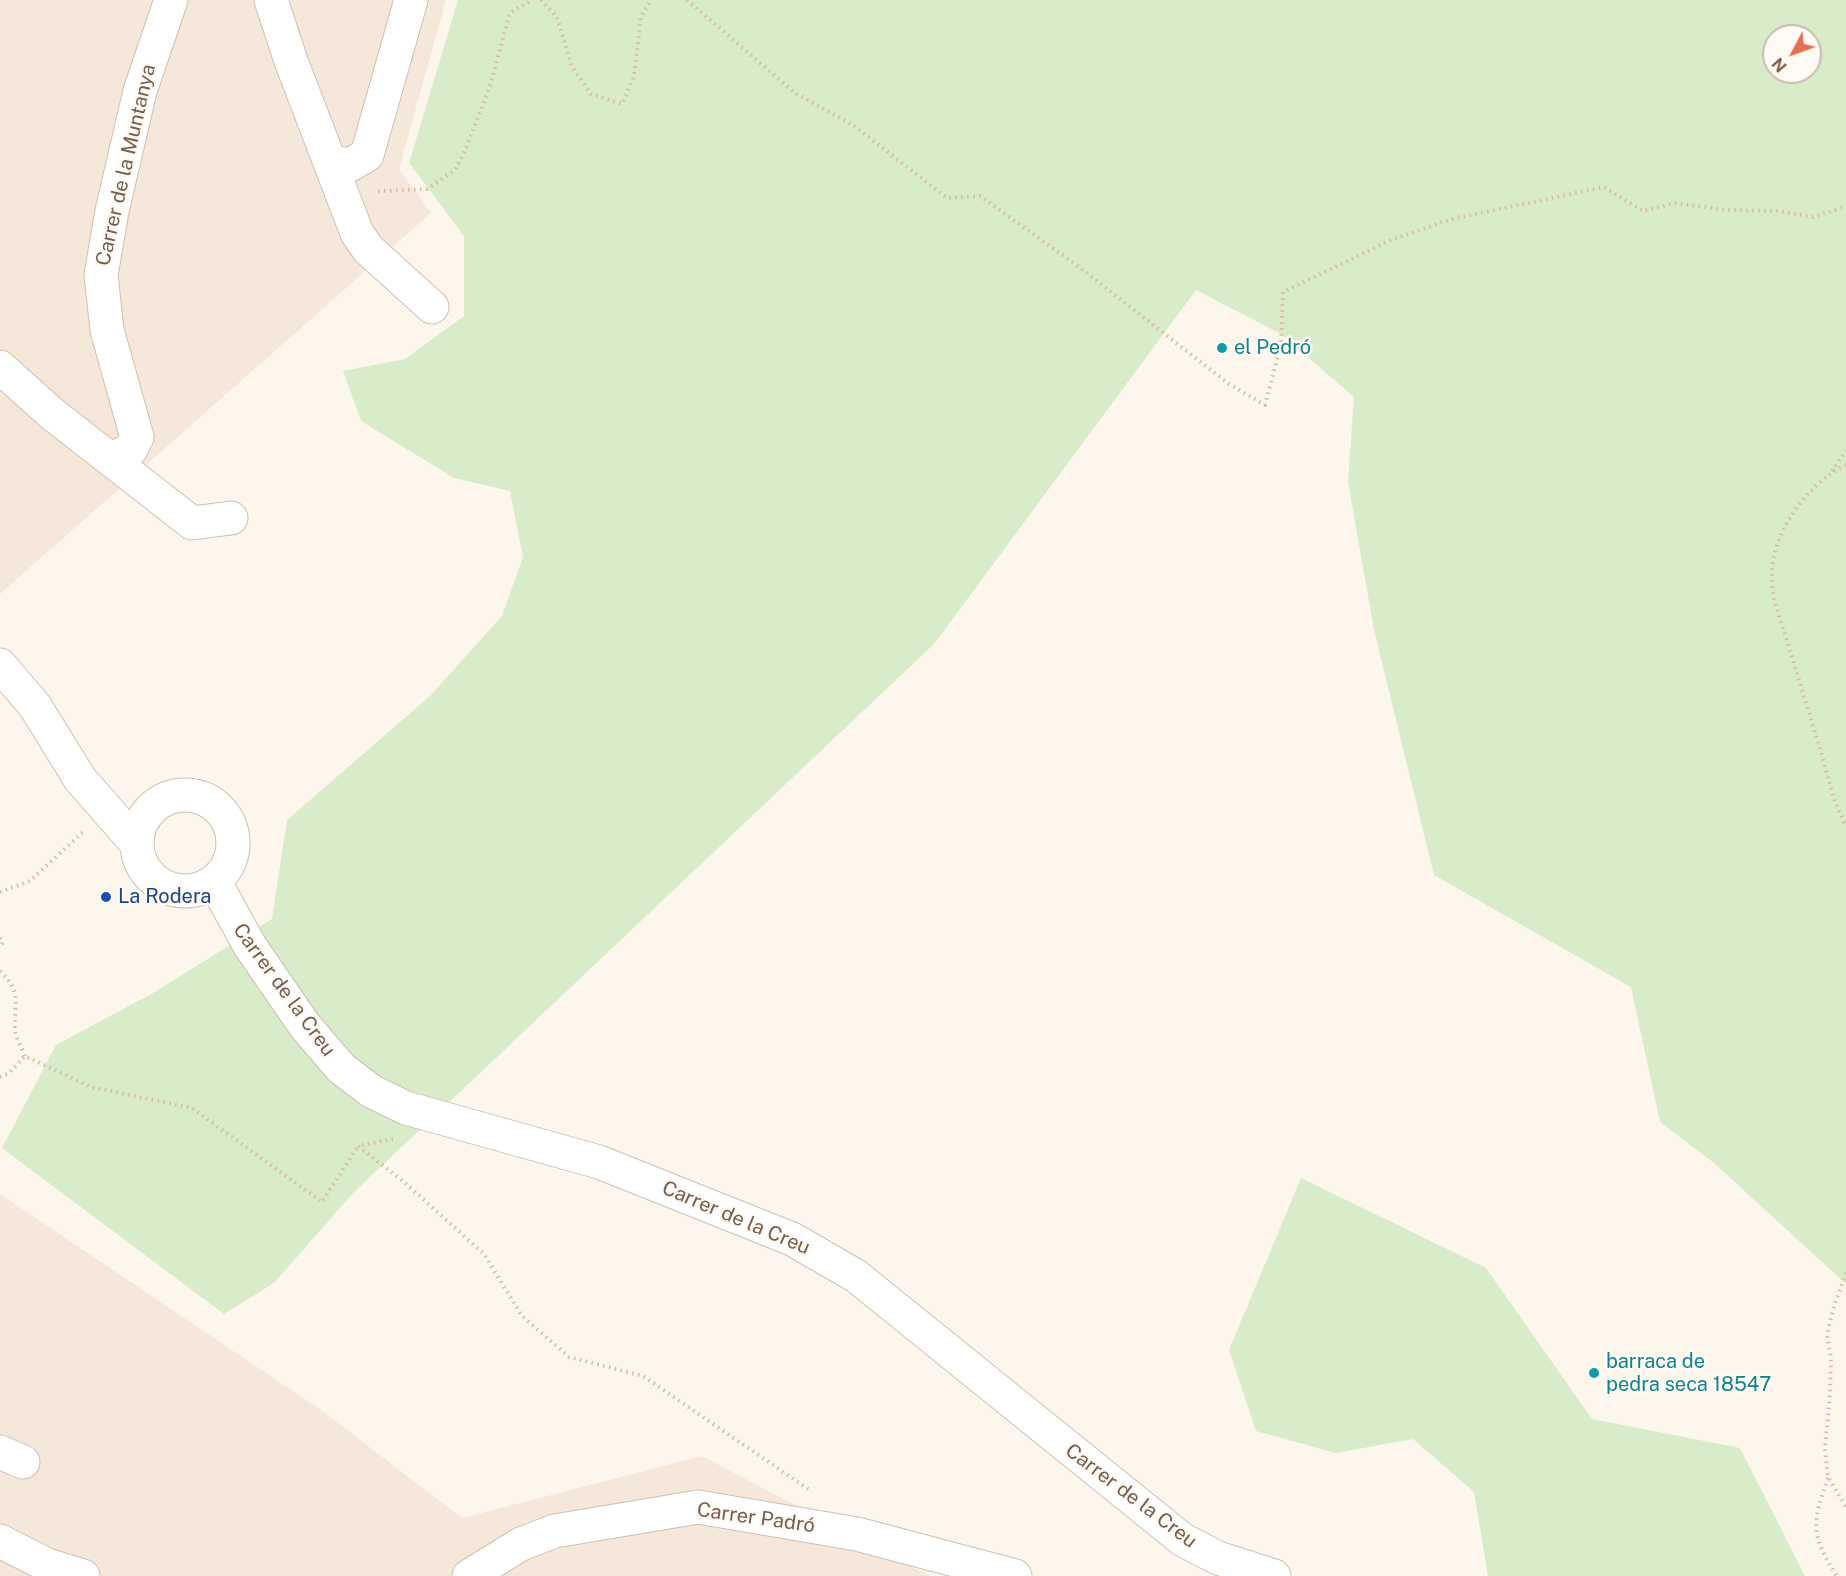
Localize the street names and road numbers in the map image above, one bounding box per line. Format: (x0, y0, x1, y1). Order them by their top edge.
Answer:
street label: Carrer de la Muntanya (91, 62, 161, 268)
street label: Carrer de la Creu (228, 919, 340, 1061)
street label: Carrer de la Creu (658, 1176, 814, 1260)
street label: Carrer de la Creu (1060, 1439, 1202, 1553)
street label: Carrer Padró (696, 1498, 816, 1538)

